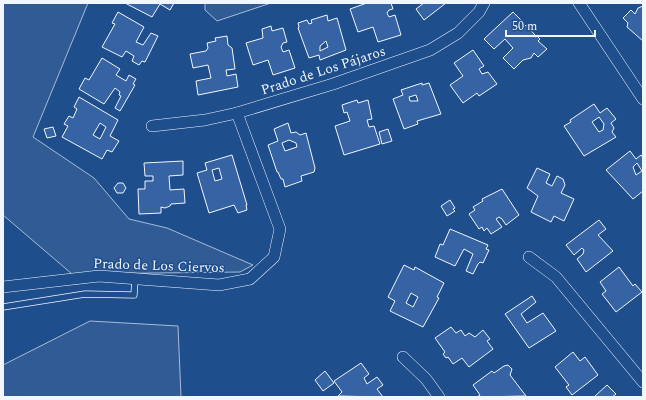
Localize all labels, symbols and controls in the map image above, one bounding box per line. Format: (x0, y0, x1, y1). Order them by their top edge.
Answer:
scale bar (506, 12, 595, 38)
text: 50 m (512, 17, 537, 36)
street label: Prado de Los Pájaros (258, 40, 388, 101)
street label: Prado de Los Ciervos (93, 253, 225, 278)

